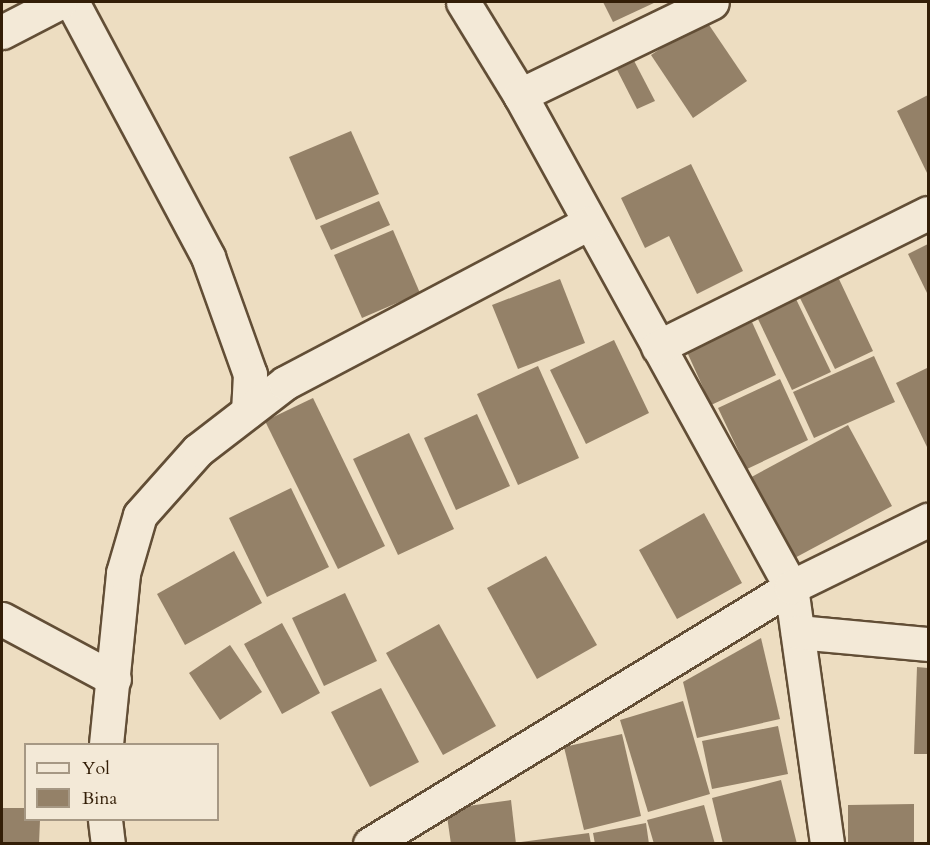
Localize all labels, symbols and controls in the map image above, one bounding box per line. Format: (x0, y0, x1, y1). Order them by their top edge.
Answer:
legend (24, 743, 219, 821)
text: Yol (82, 756, 110, 781)
text: Bina (82, 786, 117, 811)

